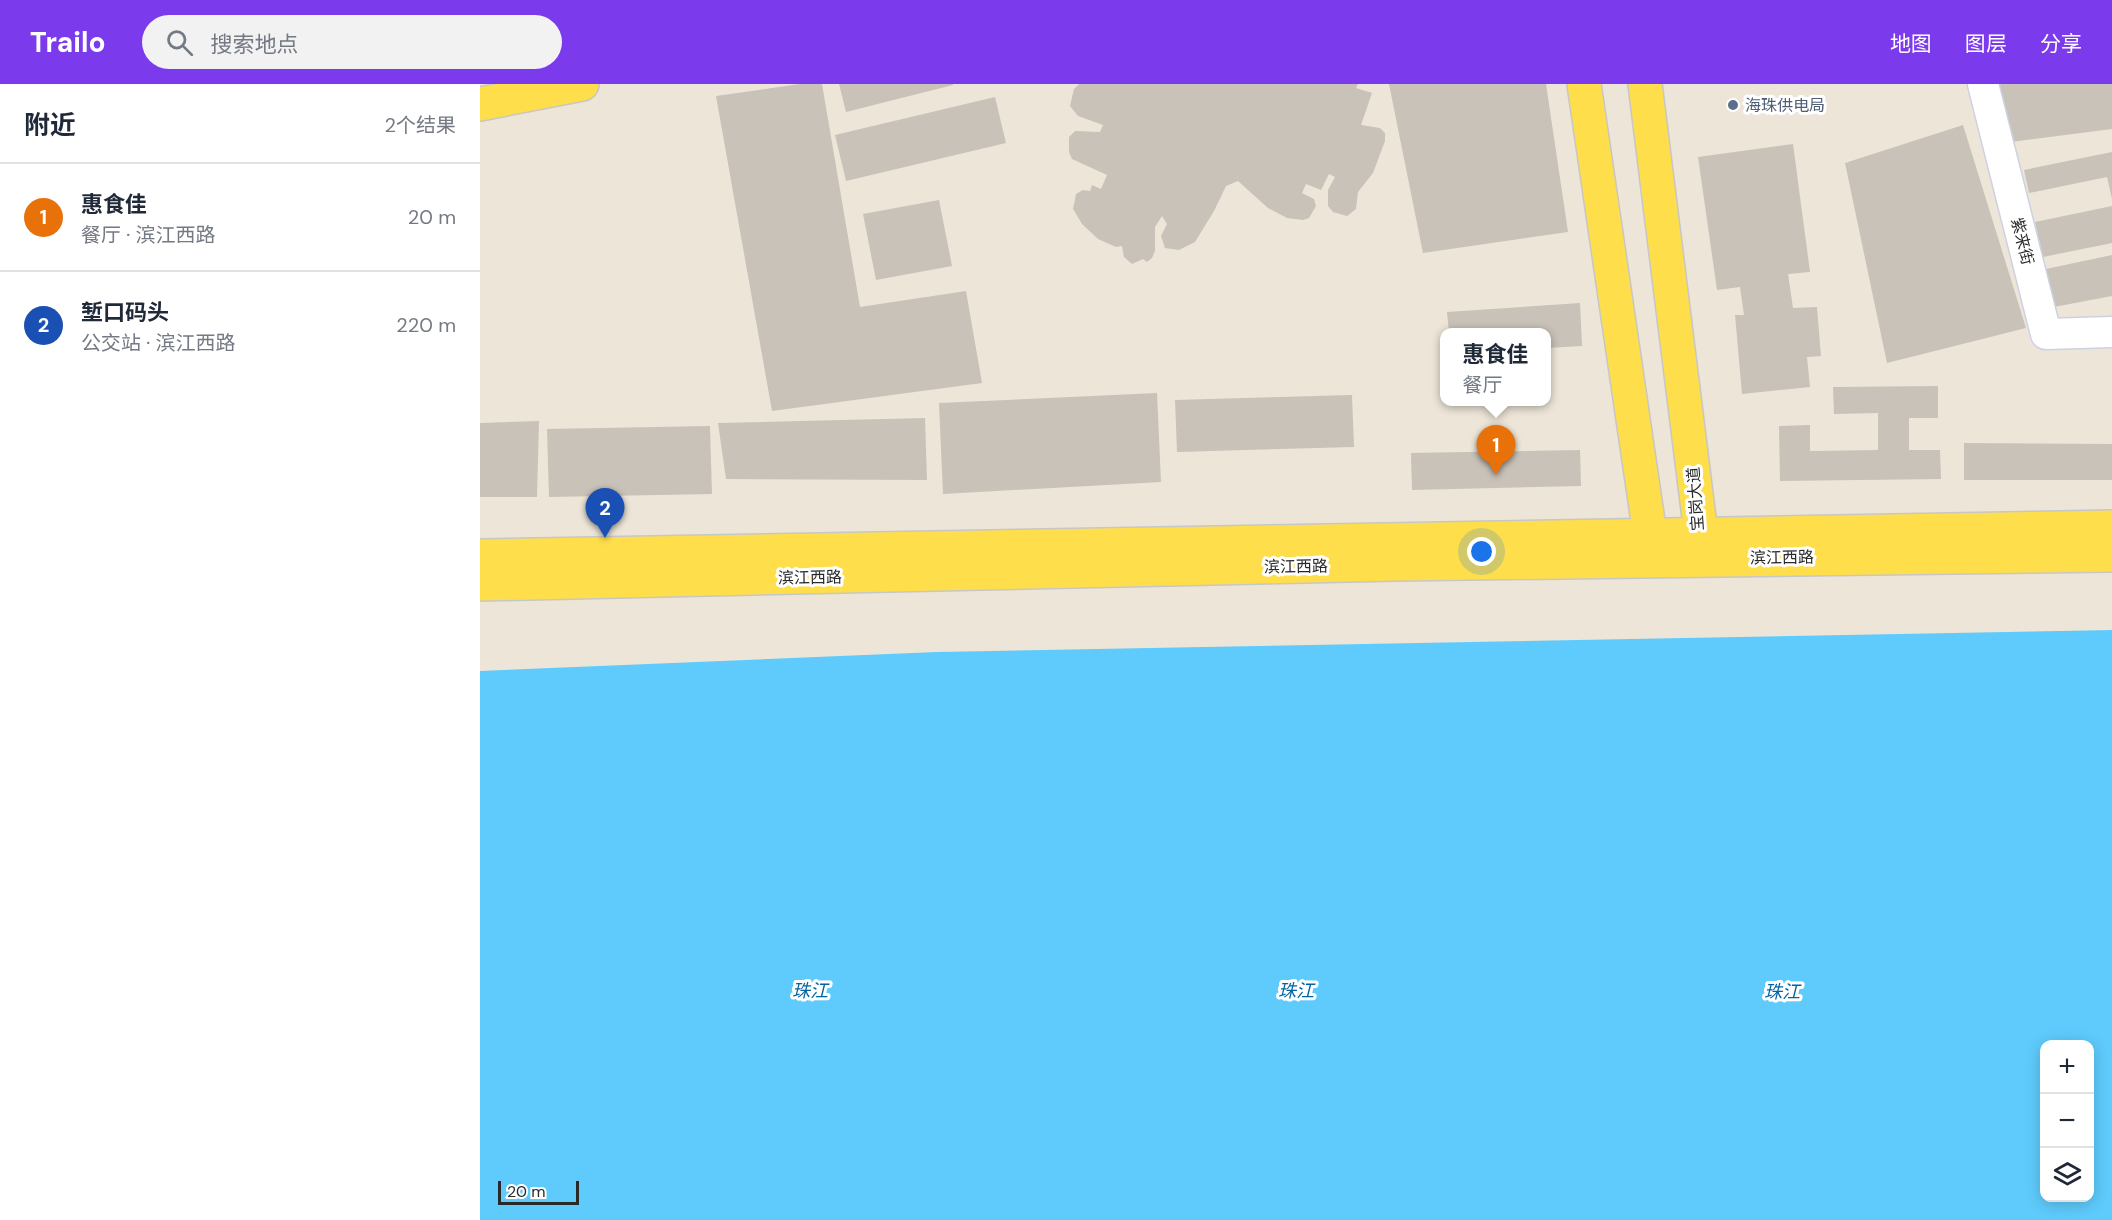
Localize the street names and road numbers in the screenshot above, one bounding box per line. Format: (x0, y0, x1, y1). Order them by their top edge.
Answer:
street label: 紫来街 (2007, 215, 2039, 267)
street label: 宝岗大道 (1683, 466, 1708, 532)
street label: 滨江西路 (1750, 546, 1814, 569)
street label: 滨江西路 (1264, 555, 1328, 578)
street label: 滨江西路 (778, 566, 842, 589)

